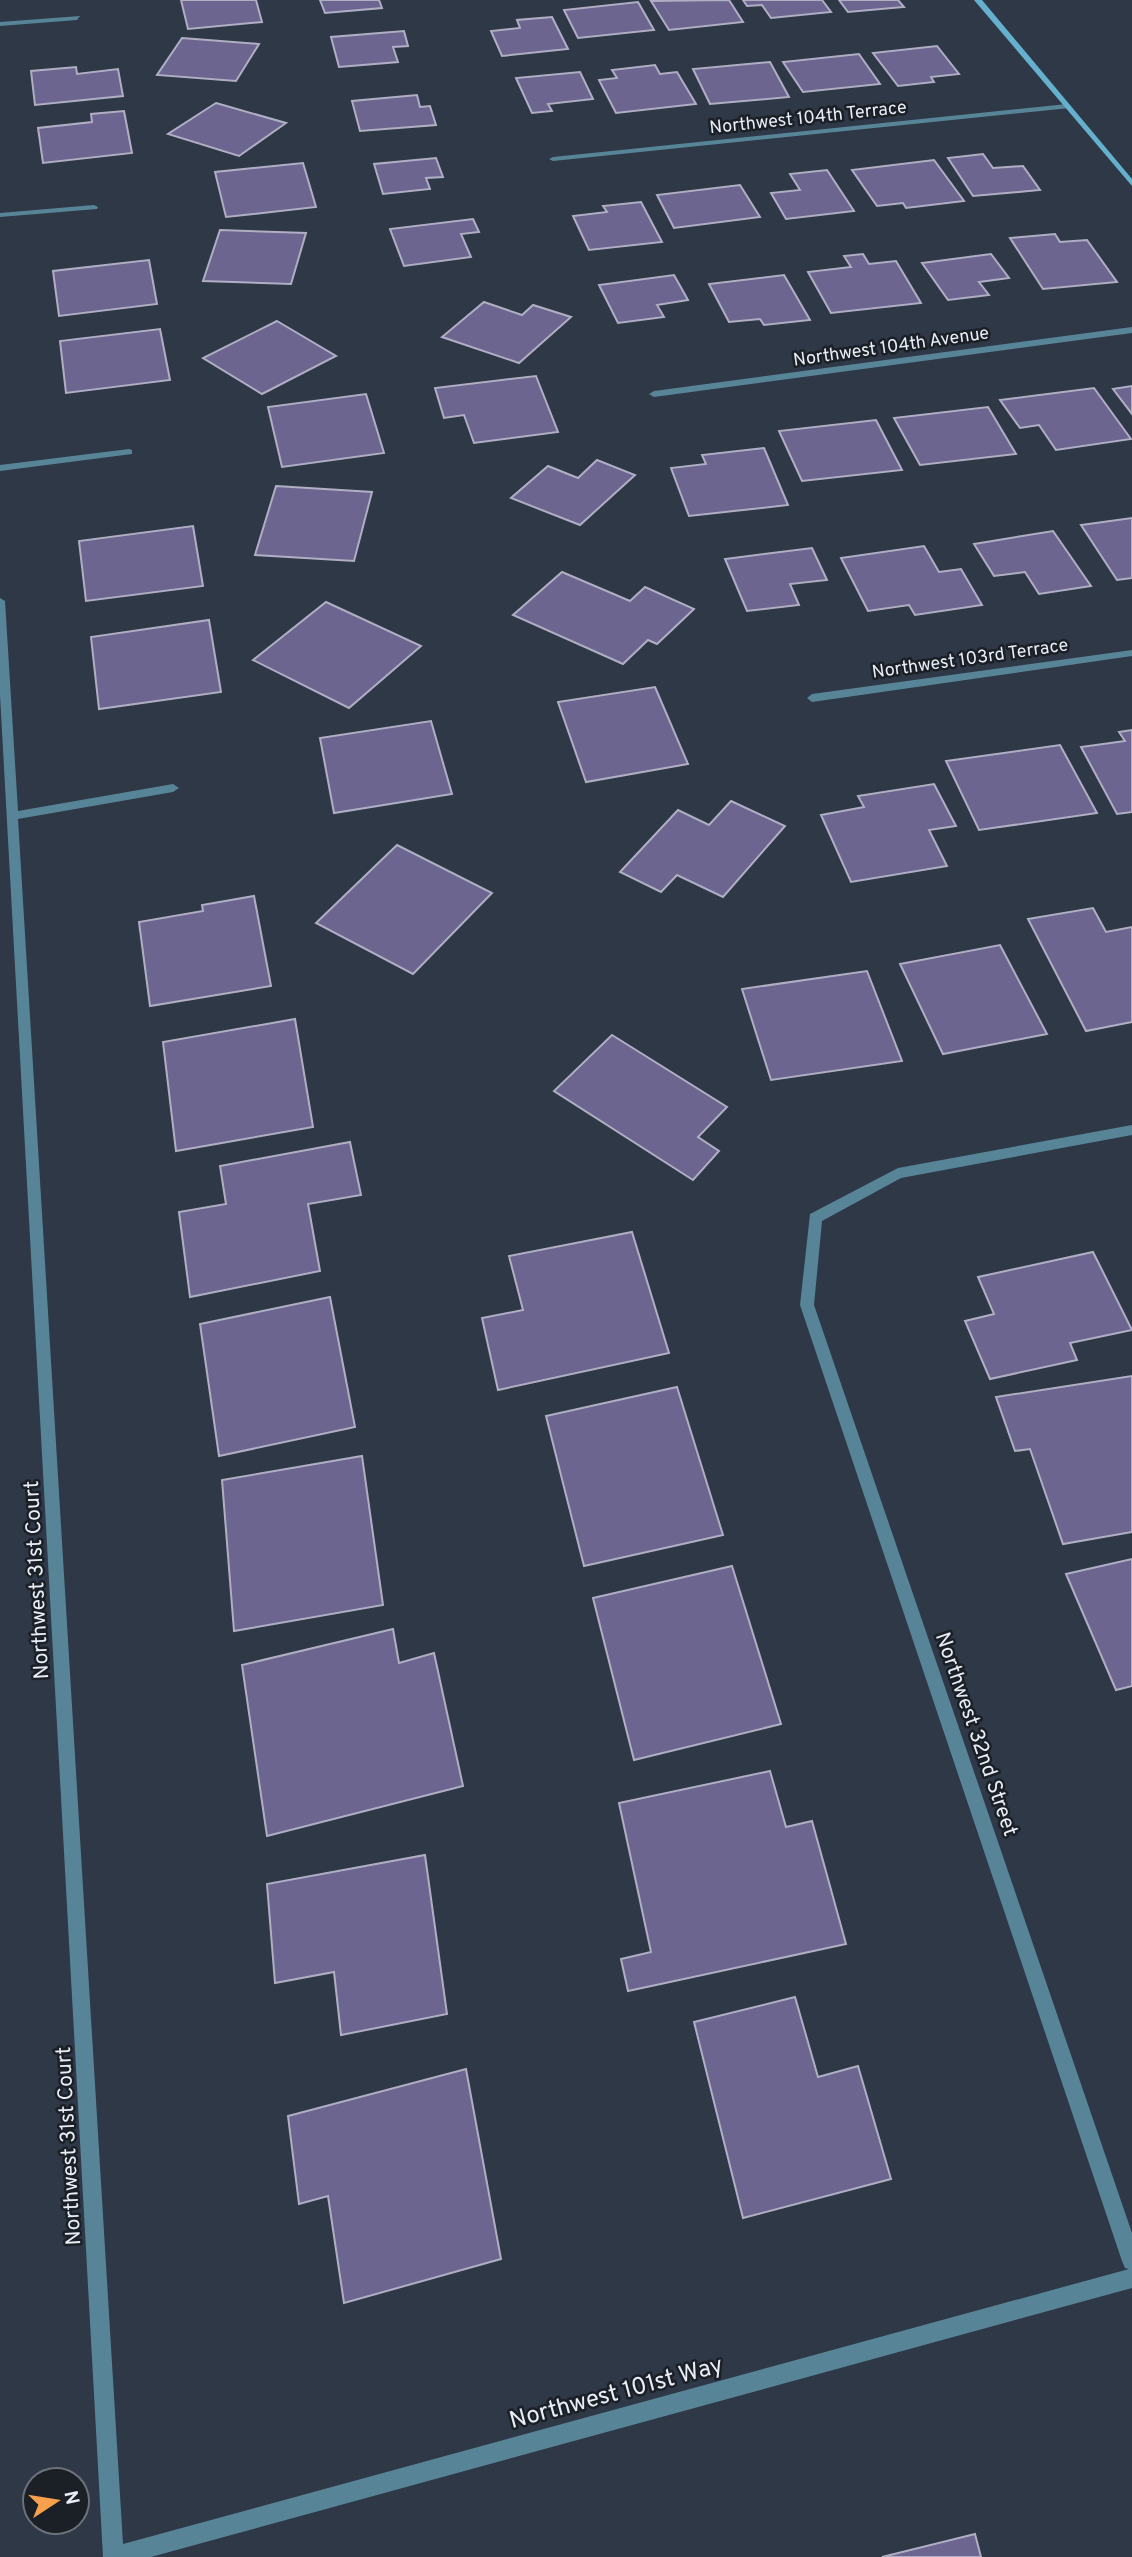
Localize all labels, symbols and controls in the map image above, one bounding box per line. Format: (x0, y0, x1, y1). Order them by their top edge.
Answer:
street label: Northwest 104th Terrace (708, 97, 908, 140)
street label: Northwest 104th Avenue (792, 322, 991, 373)
street label: Northwest 103rd Terrace (871, 634, 1070, 685)
street label: Northwest 31st Court (19, 1480, 56, 1680)
street label: Northwest 32nd Street (928, 1629, 1023, 1840)
street label: Northwest 31st Court (51, 2046, 88, 2246)
street label: Northwest 101st Way (506, 2351, 727, 2437)
north arrow (21, 2466, 91, 2536)
text: N (58, 2489, 84, 2507)

